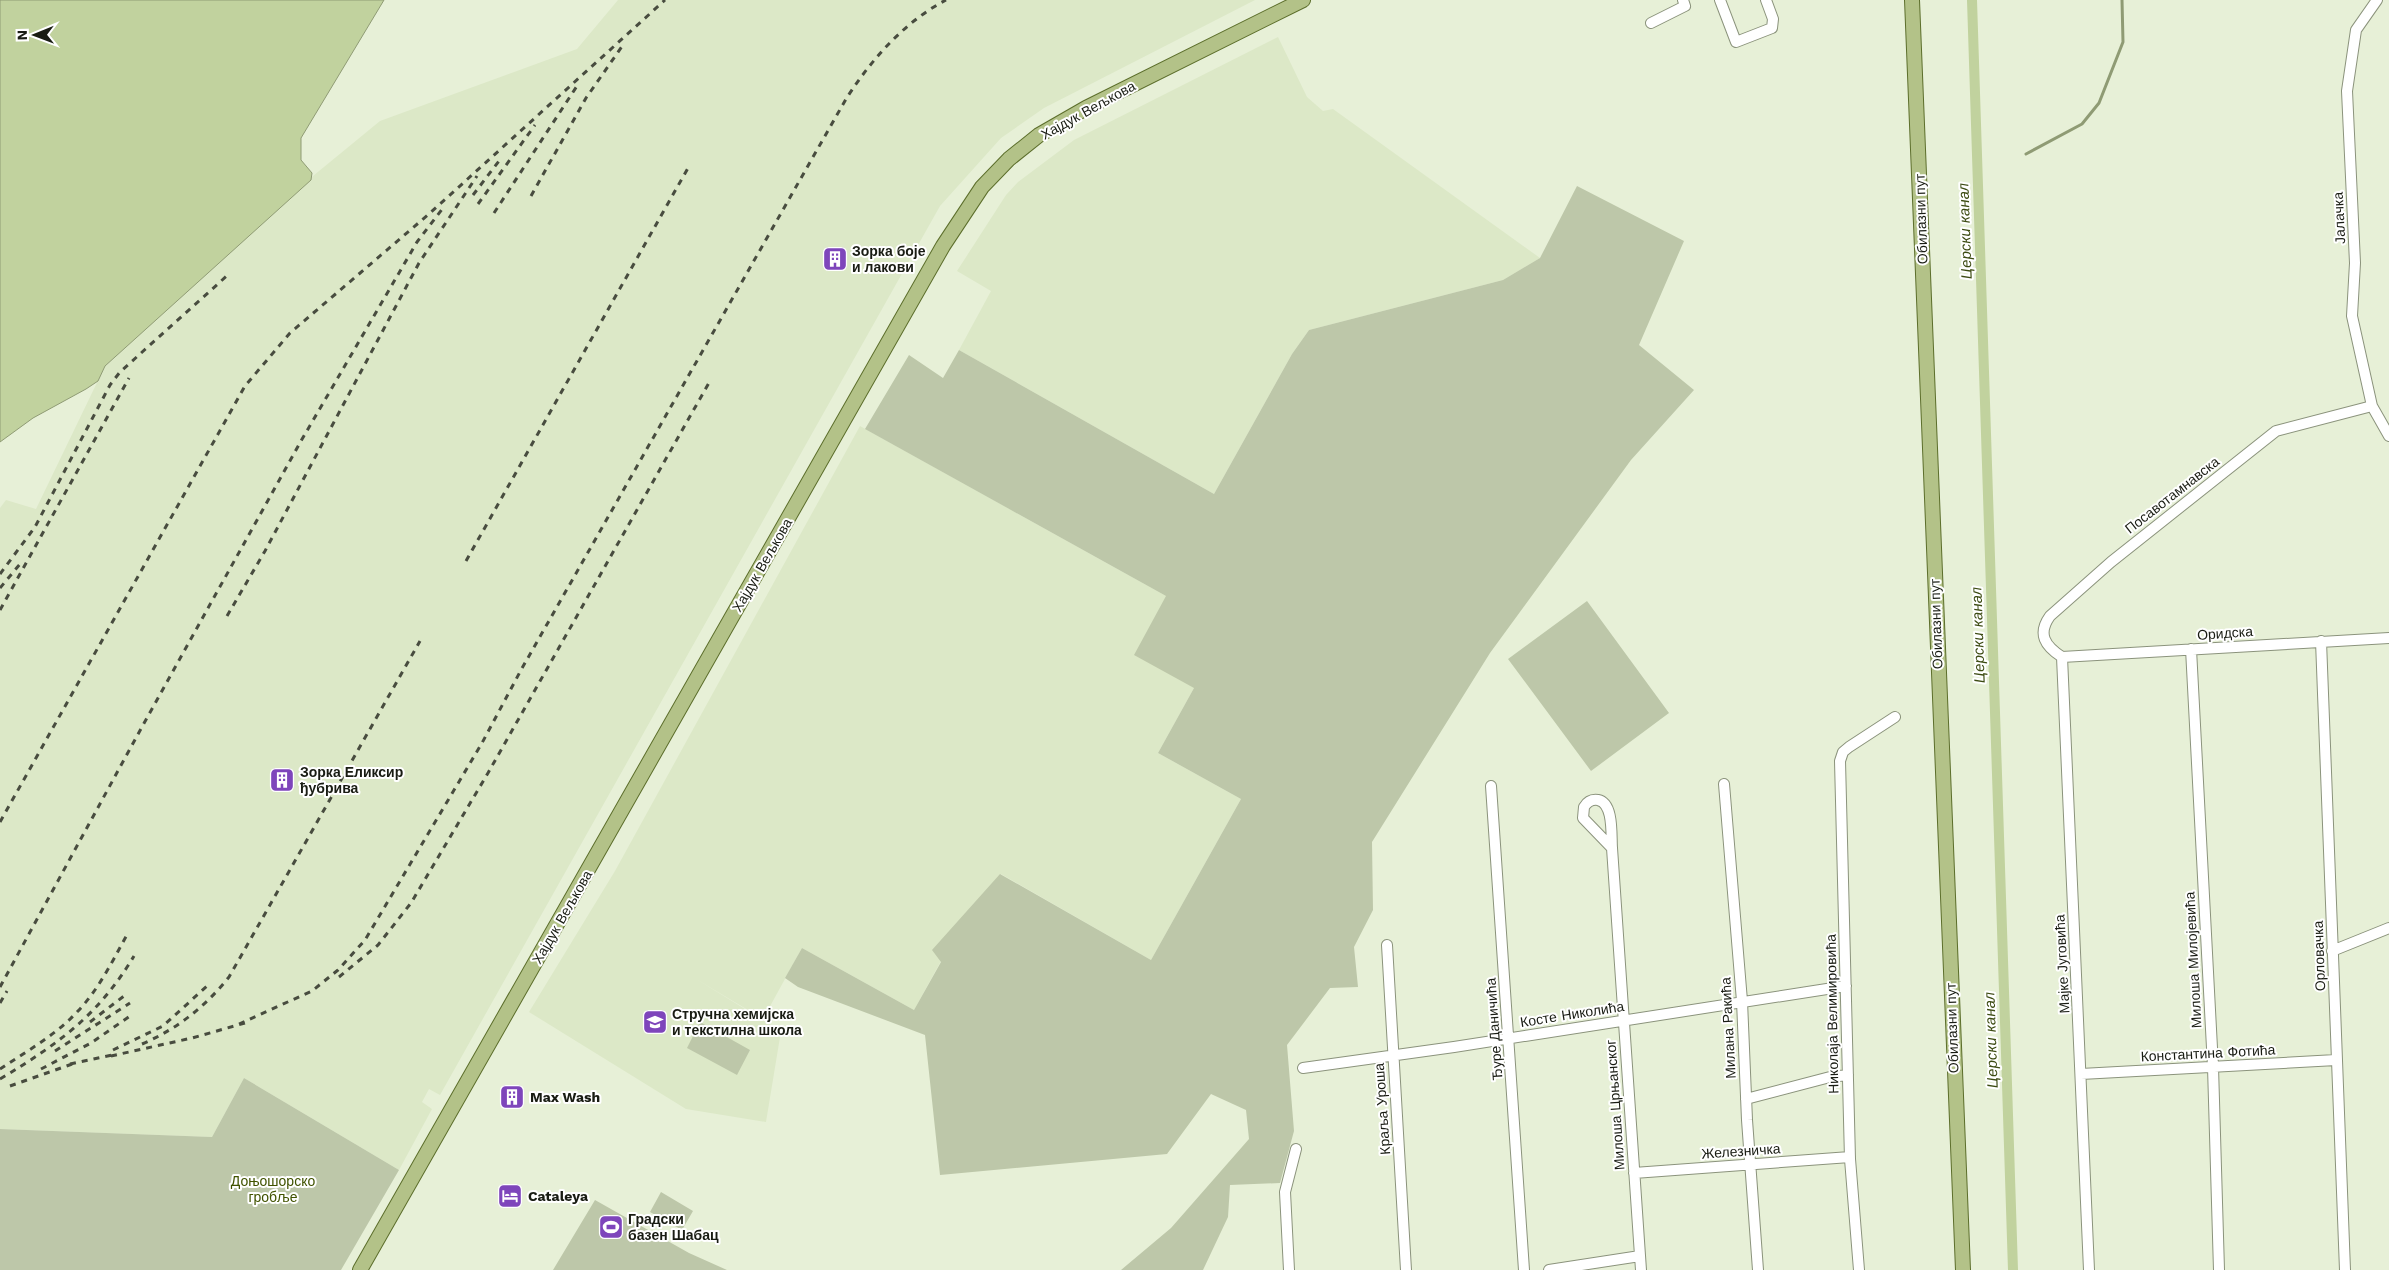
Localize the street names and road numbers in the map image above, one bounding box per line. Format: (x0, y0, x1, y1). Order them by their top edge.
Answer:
street label: Хајдук Вељкова (1038, 77, 1138, 143)
street label: Обилазни пут (1911, 173, 1931, 264)
street label: Јалачка (2330, 191, 2348, 244)
street label: Посавотамнавска (2122, 453, 2222, 537)
street label: Хајдук Вељкова (729, 515, 795, 615)
street label: Обилазни пут (1926, 578, 1946, 669)
street label: Оридска (2197, 623, 2254, 643)
street label: Хајдук Вељкова (529, 867, 595, 967)
street label: Милоша Милојевића (2181, 891, 2205, 1029)
street label: Мајке Југовића (2051, 914, 2073, 1014)
street label: Орловачка (2310, 920, 2328, 992)
street label: Николаја Велимировића (1823, 934, 1841, 1094)
street label: Милана Ракића (1717, 976, 1739, 1079)
street label: Ђуре Даничића (1482, 977, 1506, 1081)
street label: Обилазни пут (1942, 982, 1962, 1073)
street label: Косте Николића (1519, 998, 1625, 1030)
street label: Милоша Црњанског (1602, 1039, 1628, 1171)
street label: Константина Фотића (2140, 1041, 2276, 1065)
street label: Краља Уроша (1371, 1062, 1393, 1155)
street label: Железничка (1701, 1140, 1781, 1162)

